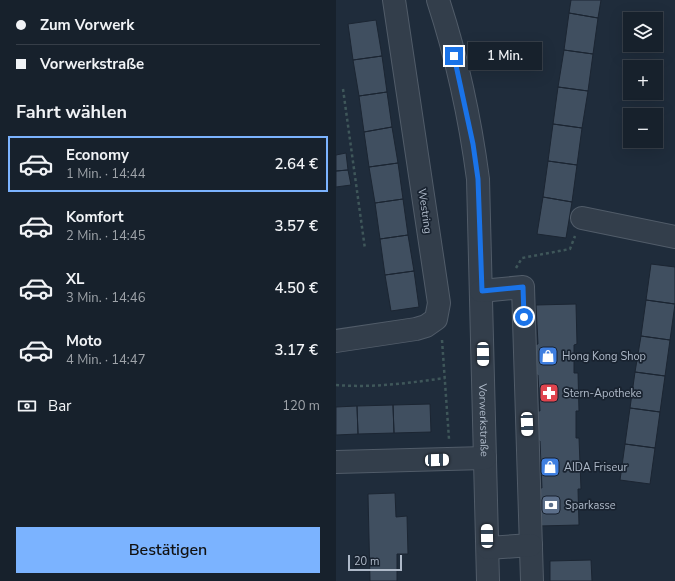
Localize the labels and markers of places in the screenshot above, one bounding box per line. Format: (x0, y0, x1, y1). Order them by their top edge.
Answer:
shop icon: Hong Kong Shop (537, 345, 559, 367)
place label: Hong Kong Shop (562, 349, 646, 364)
pharmacy icon: Stern-Apotheke (538, 382, 560, 404)
place label: Stern-Apotheke (563, 386, 642, 401)
shop icon: AIDA Friseur (539, 456, 561, 478)
place label: AIDA Friseur (564, 460, 627, 475)
bank icon: Sparkasse (540, 494, 562, 516)
place label: Sparkasse (565, 498, 616, 513)

